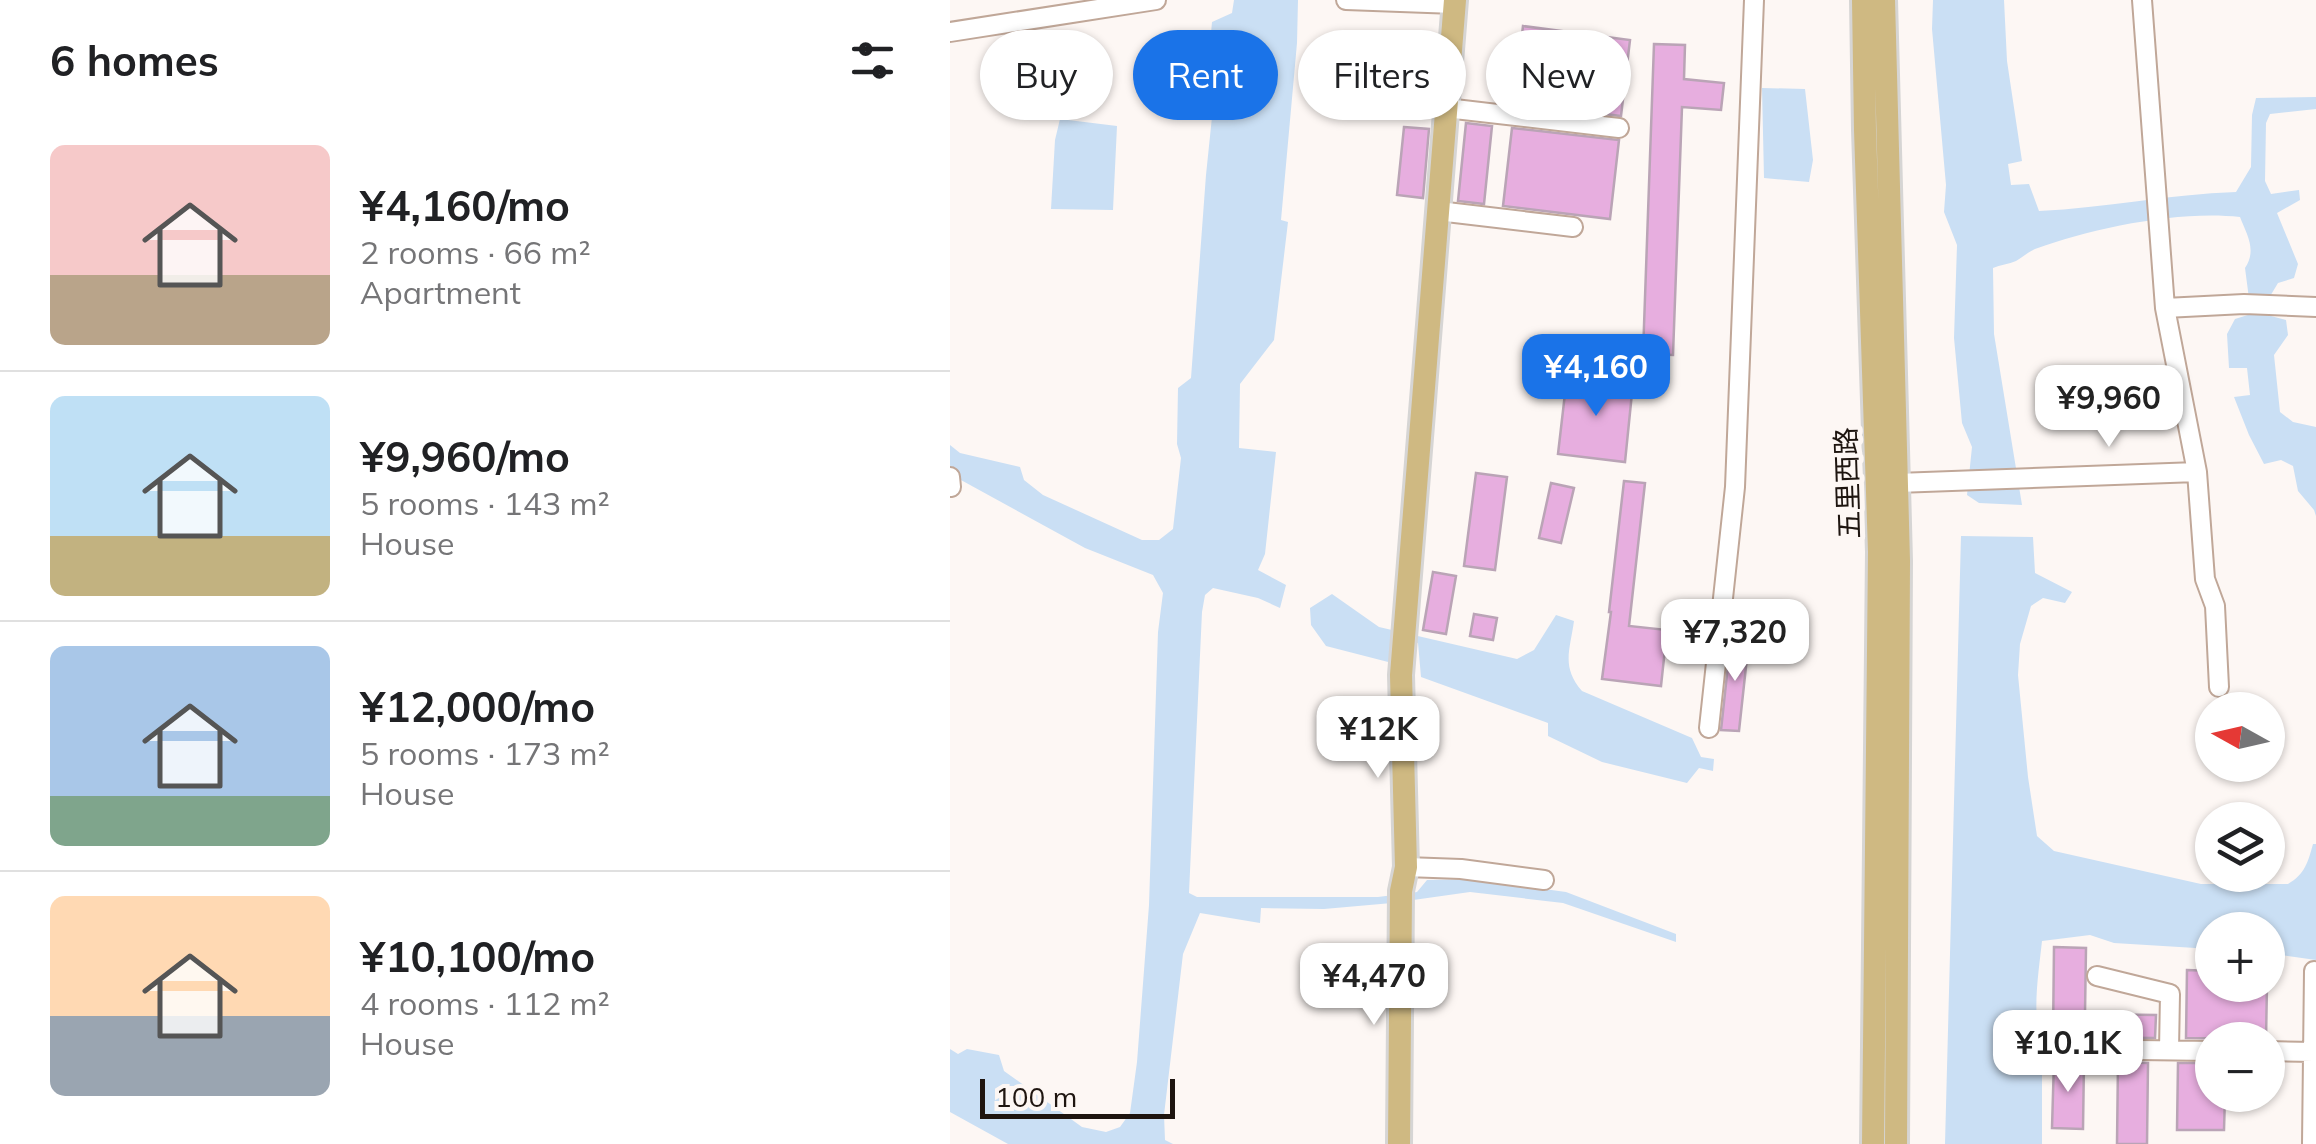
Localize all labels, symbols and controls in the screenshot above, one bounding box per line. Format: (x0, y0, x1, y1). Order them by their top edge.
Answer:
chip: Buy (980, 30, 1113, 120)
chip: Rent (1133, 30, 1278, 120)
chip: Filters (1298, 30, 1466, 120)
chip: New (1486, 30, 1631, 120)
icon: filters (845, 33, 900, 88)
text: 6 homes (50, 34, 219, 87)
text: ¥4,160/mo (360, 179, 570, 232)
icon: home (130, 185, 250, 305)
text: 2 rooms · 66 m² (360, 232, 591, 272)
text: Apartment (360, 272, 521, 312)
pin: ¥4,160 (1515, 334, 1677, 419)
text: ¥4,160 (1544, 346, 1648, 386)
pin: ¥9,960 (2028, 365, 2190, 450)
text: ¥9,960 (2057, 377, 2161, 417)
street label: 五里西路 (1828, 426, 1866, 540)
text: ¥9,960/mo (360, 430, 570, 483)
icon: home (130, 436, 250, 556)
text: 5 rooms · 143 m² (360, 483, 610, 523)
text: House (360, 523, 455, 563)
pin: ¥7,320 (1654, 599, 1816, 684)
text: ¥7,320 (1683, 611, 1787, 651)
text: ¥12,000/mo (360, 680, 595, 733)
icon: home (130, 686, 250, 806)
north arrow (2195, 692, 2285, 782)
map controls (2195, 692, 2285, 1112)
pin: ¥12K (1319, 696, 1437, 781)
text: ¥12K (1339, 708, 1417, 748)
text: 5 rooms · 173 m² (360, 733, 610, 773)
text: House (360, 773, 455, 813)
button: layers (2195, 802, 2285, 892)
button: + (2195, 912, 2285, 1002)
text: ¥10,100/mo (360, 930, 595, 983)
icon: home (130, 936, 250, 1056)
pin: ¥4,470 (1293, 943, 1455, 1028)
text: ¥4,470 (1322, 955, 1426, 995)
text: 4 rooms · 112 m² (360, 983, 610, 1023)
pin: ¥10.1K (1987, 1010, 2149, 1095)
text: ¥10.1K (2015, 1022, 2121, 1062)
button: − (2195, 1022, 2285, 1112)
text: House (360, 1023, 455, 1063)
scale bar (980, 1074, 1175, 1118)
text: 100 m (995, 1079, 1077, 1114)

